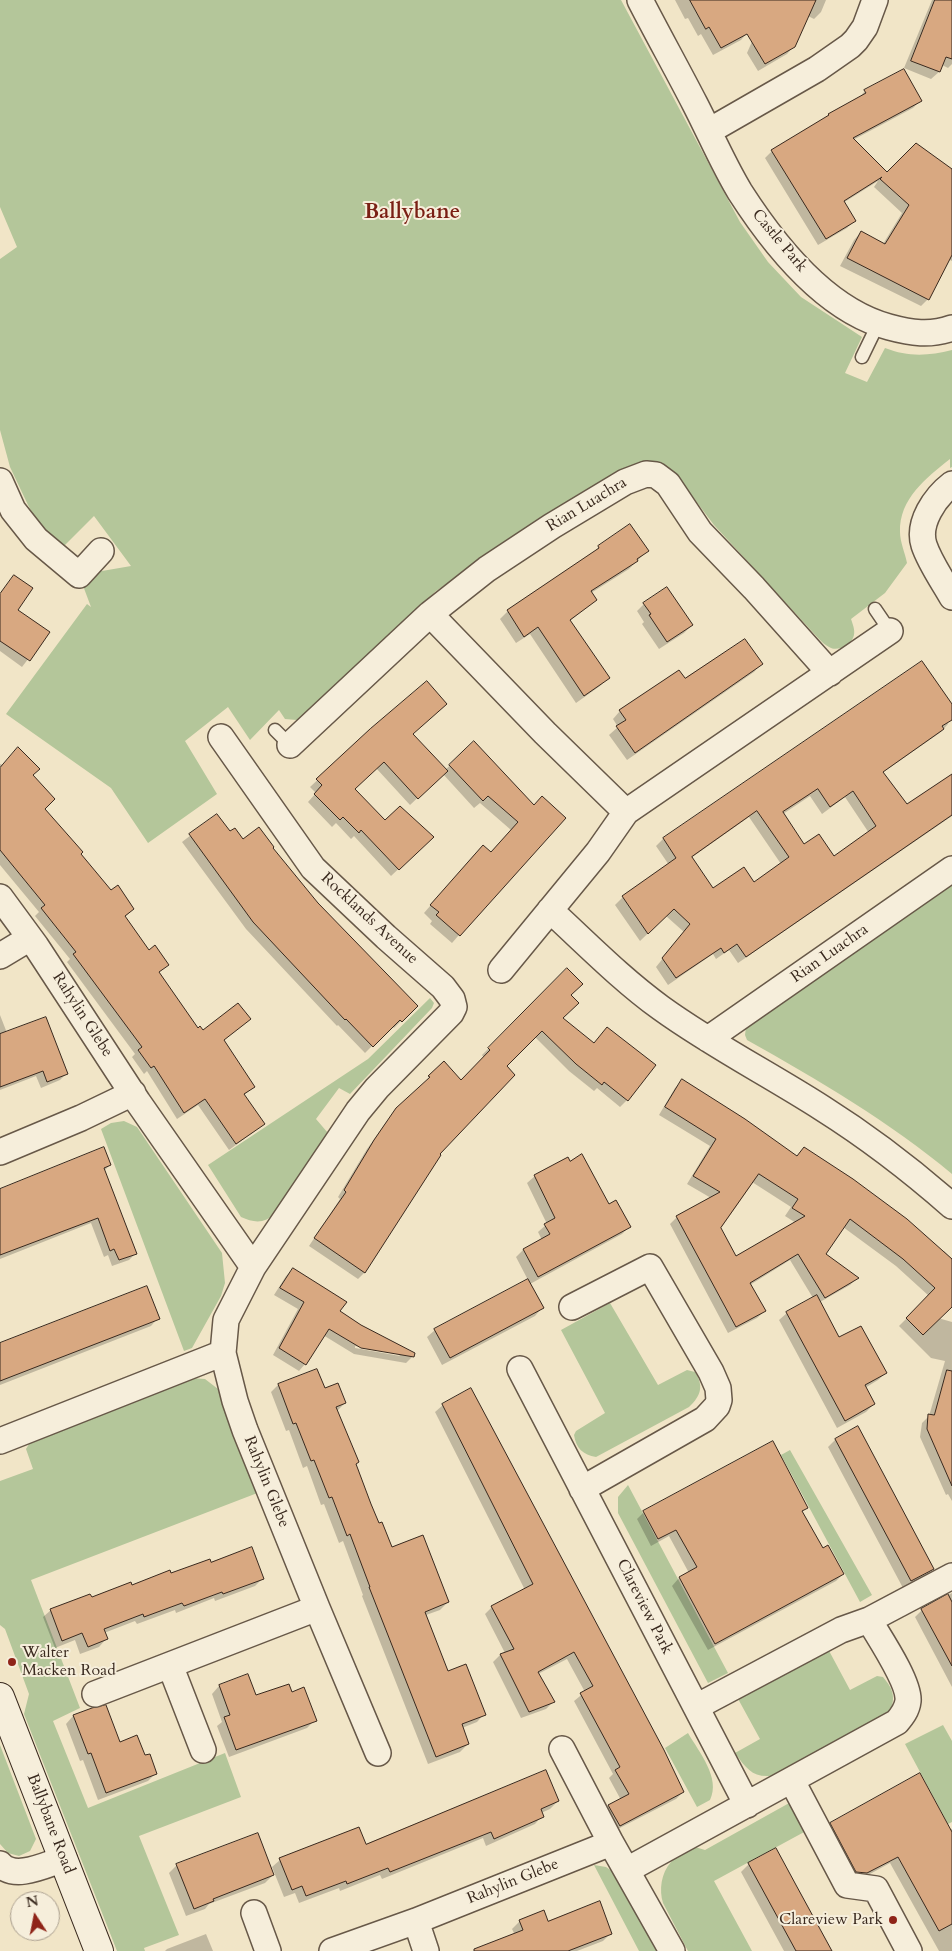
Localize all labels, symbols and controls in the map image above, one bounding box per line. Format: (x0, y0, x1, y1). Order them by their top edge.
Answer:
district label: Ballybane (364, 200, 460, 226)
street label: Castle Park (747, 206, 811, 276)
street label: Rian Luachra (543, 474, 631, 536)
street label: Rocklands Avenue (316, 869, 422, 969)
street label: Rian Luachra (788, 920, 872, 988)
street label: Rahylin Glebe (48, 969, 116, 1061)
street label: Rahylin Glebe (239, 1433, 293, 1531)
street label: Clareview Park (612, 1556, 676, 1658)
place label: Walter Macken Road (22, 1643, 116, 1681)
marker: Walter Macken Road (6, 1656, 18, 1668)
street label: Ballybane Road (22, 1771, 78, 1877)
street label: Rahylin Glebe (464, 1855, 562, 1909)
north arrow (10, 1891, 60, 1941)
text: N (24, 1891, 40, 1912)
place label: Clareview Park (779, 1910, 883, 1930)
marker: Clareview Park (887, 1914, 899, 1926)

